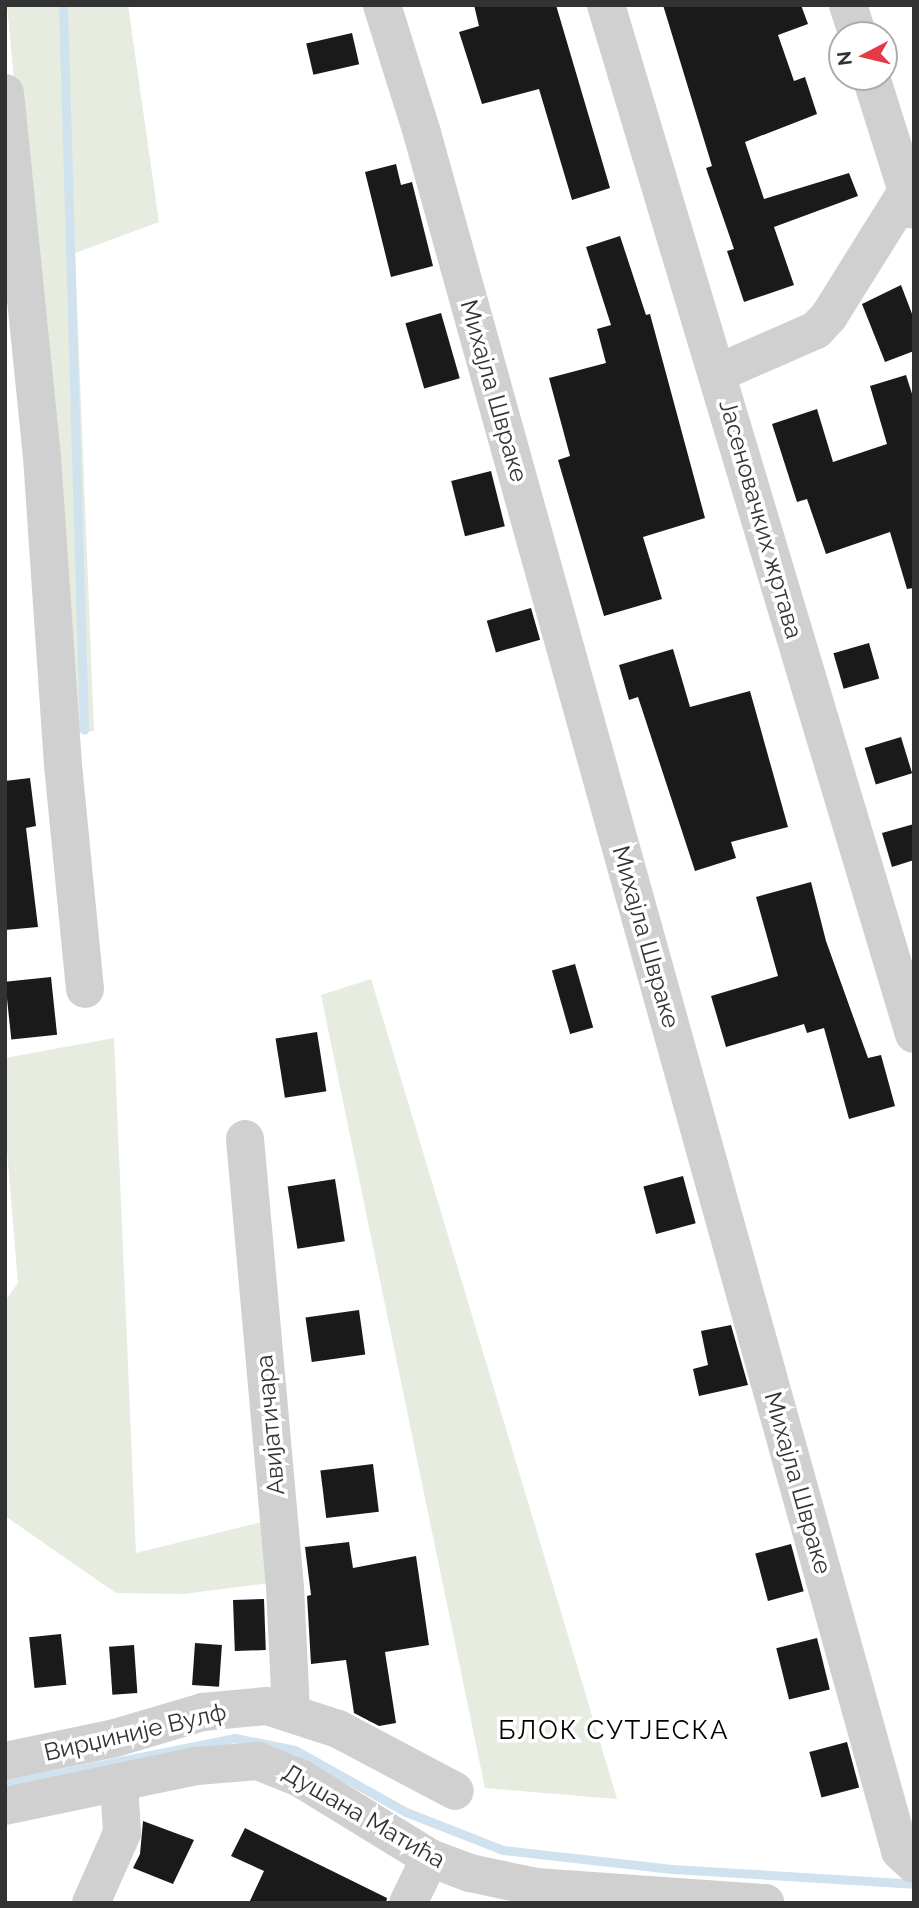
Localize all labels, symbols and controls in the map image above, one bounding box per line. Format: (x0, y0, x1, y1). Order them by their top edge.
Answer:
north arrow (828, 21, 898, 91)
text: N (832, 50, 856, 67)
street label: Михајла Швраке (454, 297, 534, 485)
street label: Јасеновачких жртава (713, 396, 809, 642)
street label: Михајла Швраке (606, 843, 686, 1031)
street label: Авијатичара (250, 1354, 290, 1496)
street label: Михајла Швраке (758, 1389, 838, 1577)
street label: Вирџиније Вулф (41, 1697, 229, 1767)
district label: БЛОК СУТЈЕСКА (500, 1715, 728, 1747)
street label: Душана Матића (278, 1758, 450, 1874)

